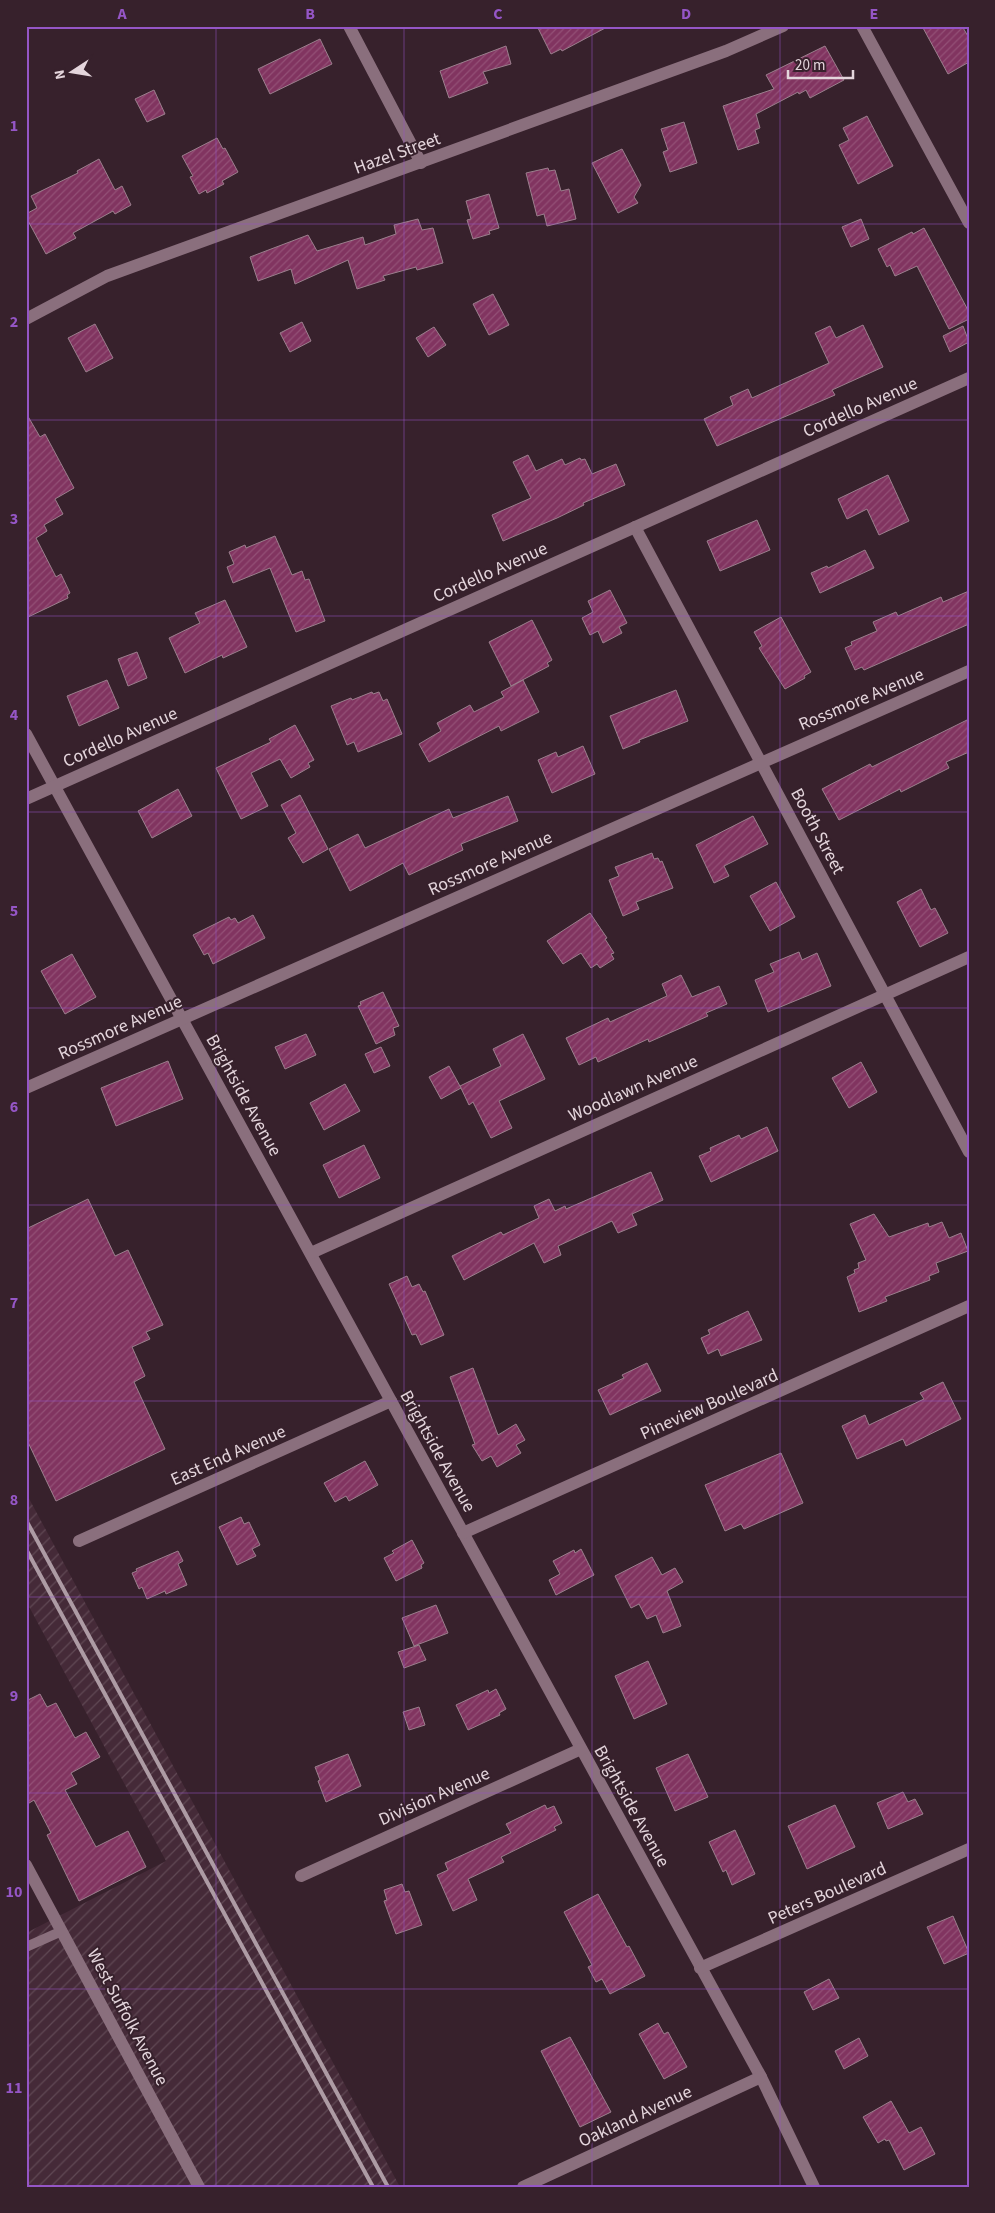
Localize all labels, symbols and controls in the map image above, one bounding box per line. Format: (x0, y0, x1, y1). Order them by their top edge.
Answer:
text: A (116, 3, 127, 25)
text: B (305, 3, 315, 25)
text: C (493, 3, 503, 25)
text: D (681, 3, 691, 25)
text: E (870, 3, 878, 25)
north arrow (48, 48, 98, 98)
scale bar (788, 48, 852, 80)
text: 20 m (795, 55, 825, 76)
text: N (50, 68, 71, 81)
text: 1 (10, 115, 18, 137)
street label: Hazel Street (350, 126, 444, 181)
text: 2 (10, 311, 18, 333)
street label: Cordello Avenue (799, 371, 922, 444)
text: 3 (10, 508, 18, 530)
street label: Cordello Avenue (429, 536, 552, 609)
street label: Rossmore Avenue (795, 662, 928, 737)
street label: Cordello Avenue (59, 701, 182, 774)
text: 4 (10, 704, 19, 726)
street label: Booth Street (784, 784, 851, 879)
street label: Rossmore Avenue (424, 825, 556, 902)
text: 5 (10, 900, 18, 922)
street label: Rossmore Avenue (54, 989, 186, 1066)
street label: Brightside Avenue (200, 1030, 287, 1161)
street label: Woodlawn Avenue (565, 1049, 702, 1128)
text: 6 (10, 1096, 18, 1118)
text: 7 (10, 1292, 18, 1314)
street label: Pineview Boulevard (636, 1363, 782, 1446)
street label: Brightside Avenue (394, 1386, 481, 1517)
street label: East End Avenue (167, 1419, 290, 1492)
text: 8 (10, 1489, 18, 1511)
text: 9 (10, 1685, 18, 1707)
street label: Brightside Avenue (588, 1741, 675, 1872)
street label: Division Avenue (375, 1761, 494, 1832)
street label: Peters Boulevard (764, 1856, 891, 1931)
text: 10 (6, 1881, 22, 1903)
street label: West Suffolk Avenue (81, 1944, 174, 2090)
text: 11 (6, 2077, 22, 2099)
street label: Oakland Avenue (574, 2079, 696, 2154)

